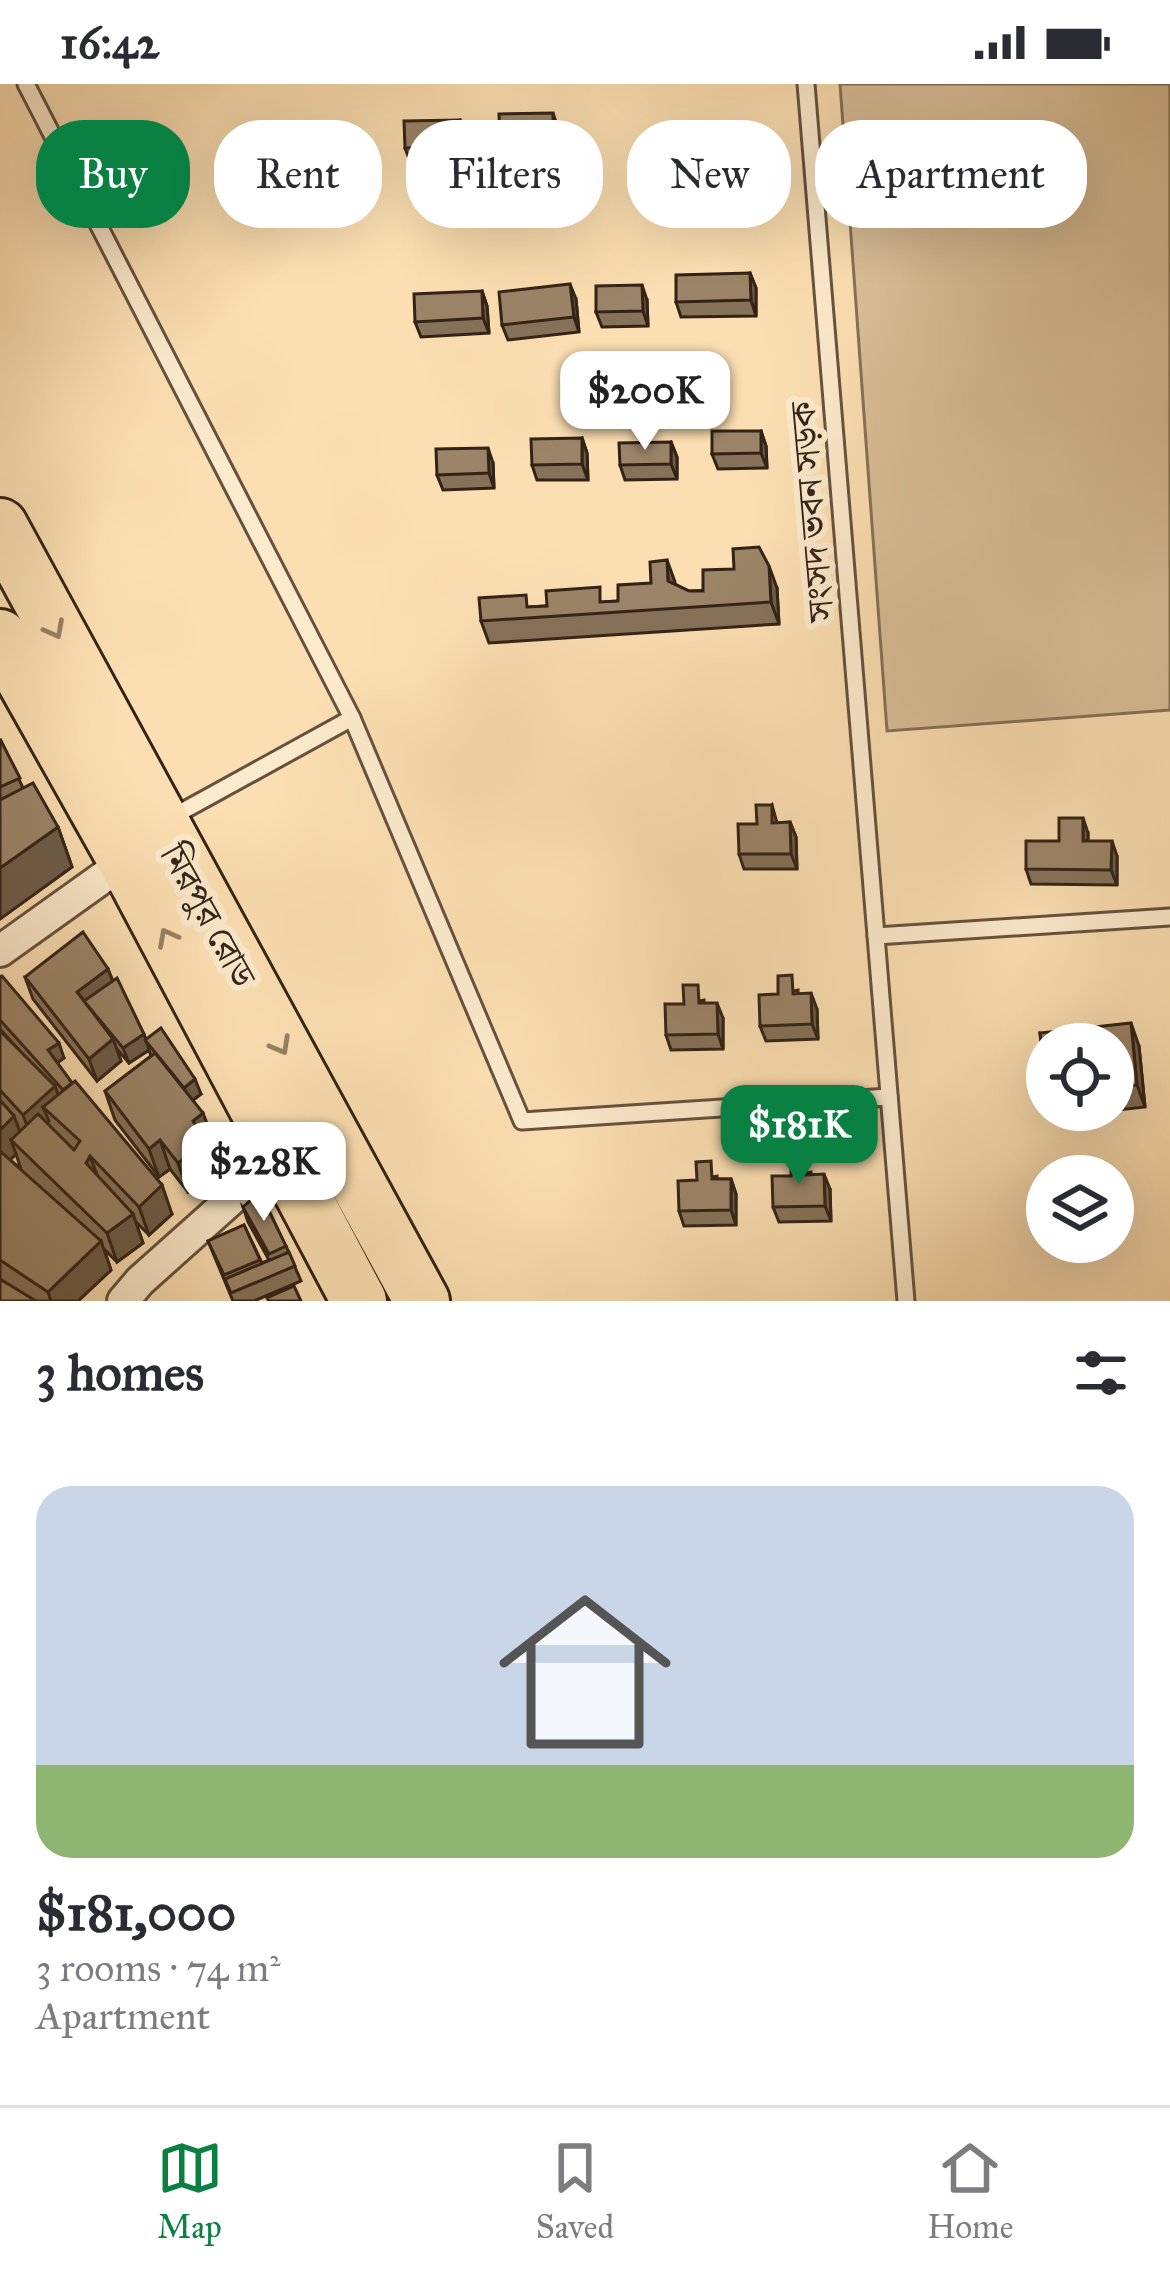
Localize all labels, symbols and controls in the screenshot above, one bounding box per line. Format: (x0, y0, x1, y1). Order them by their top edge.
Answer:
text: 16:42 (60, 15, 159, 70)
chip: Buy (36, 120, 190, 228)
chip: Rent (214, 120, 382, 228)
chip: Filters (406, 120, 603, 228)
chip: New (627, 120, 791, 228)
chip: Apartment (815, 120, 1087, 228)
pin: $200K (561, 351, 729, 453)
text: $200K (587, 366, 703, 414)
street label: সংসদ ভবন সড়ক (780, 398, 844, 626)
one-way arrow (41, 617, 64, 638)
street label: মিরপুর রোড (150, 835, 266, 996)
one-way arrow (159, 928, 182, 950)
map controls (1026, 1023, 1134, 1263)
button: locate (1026, 1023, 1134, 1131)
one-way arrow (267, 1033, 290, 1055)
pin: $181K (715, 1085, 883, 1187)
text: $181K (748, 1100, 850, 1148)
pin: $228K (180, 1122, 348, 1224)
text: $228K (209, 1137, 319, 1185)
button: layers (1026, 1155, 1134, 1263)
icon: filters (1068, 1340, 1134, 1406)
text: 3 homes (36, 1342, 204, 1404)
icon: home (477, 1564, 693, 1780)
text: $181,000 (36, 1882, 236, 1944)
text: 3 rooms · 74 m² (36, 1944, 281, 1992)
text: Apartment (36, 1992, 210, 2040)
tab: Map (157, 2135, 223, 2247)
tab: Saved (536, 2135, 614, 2247)
tab: Home (927, 2135, 1013, 2247)

